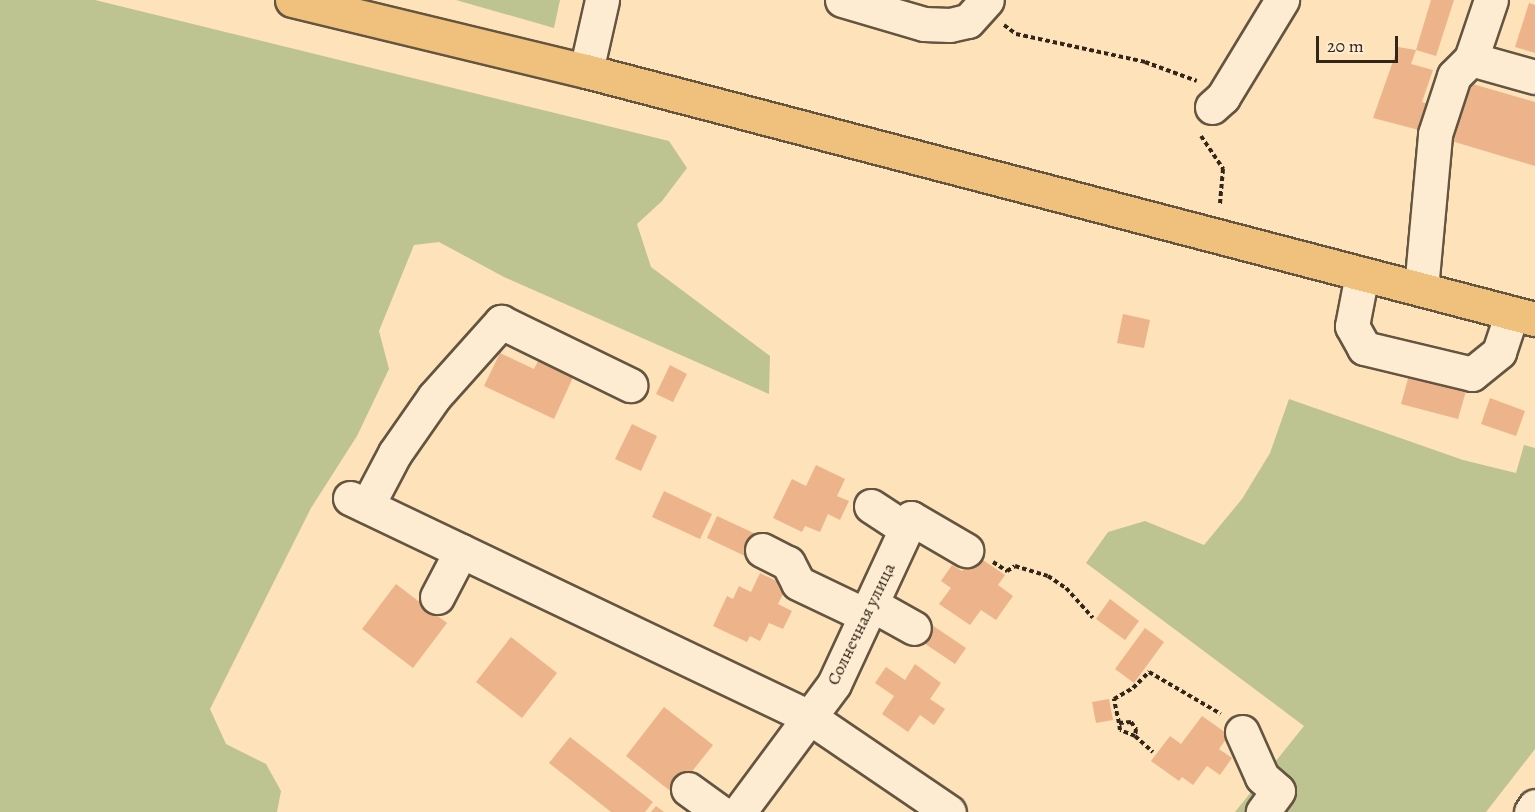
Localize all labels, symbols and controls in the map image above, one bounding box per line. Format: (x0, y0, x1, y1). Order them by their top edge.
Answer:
scale bar (1319, 24, 1402, 62)
text: 20 m (1327, 34, 1364, 58)
street label: Солнечная улица (822, 559, 900, 689)

